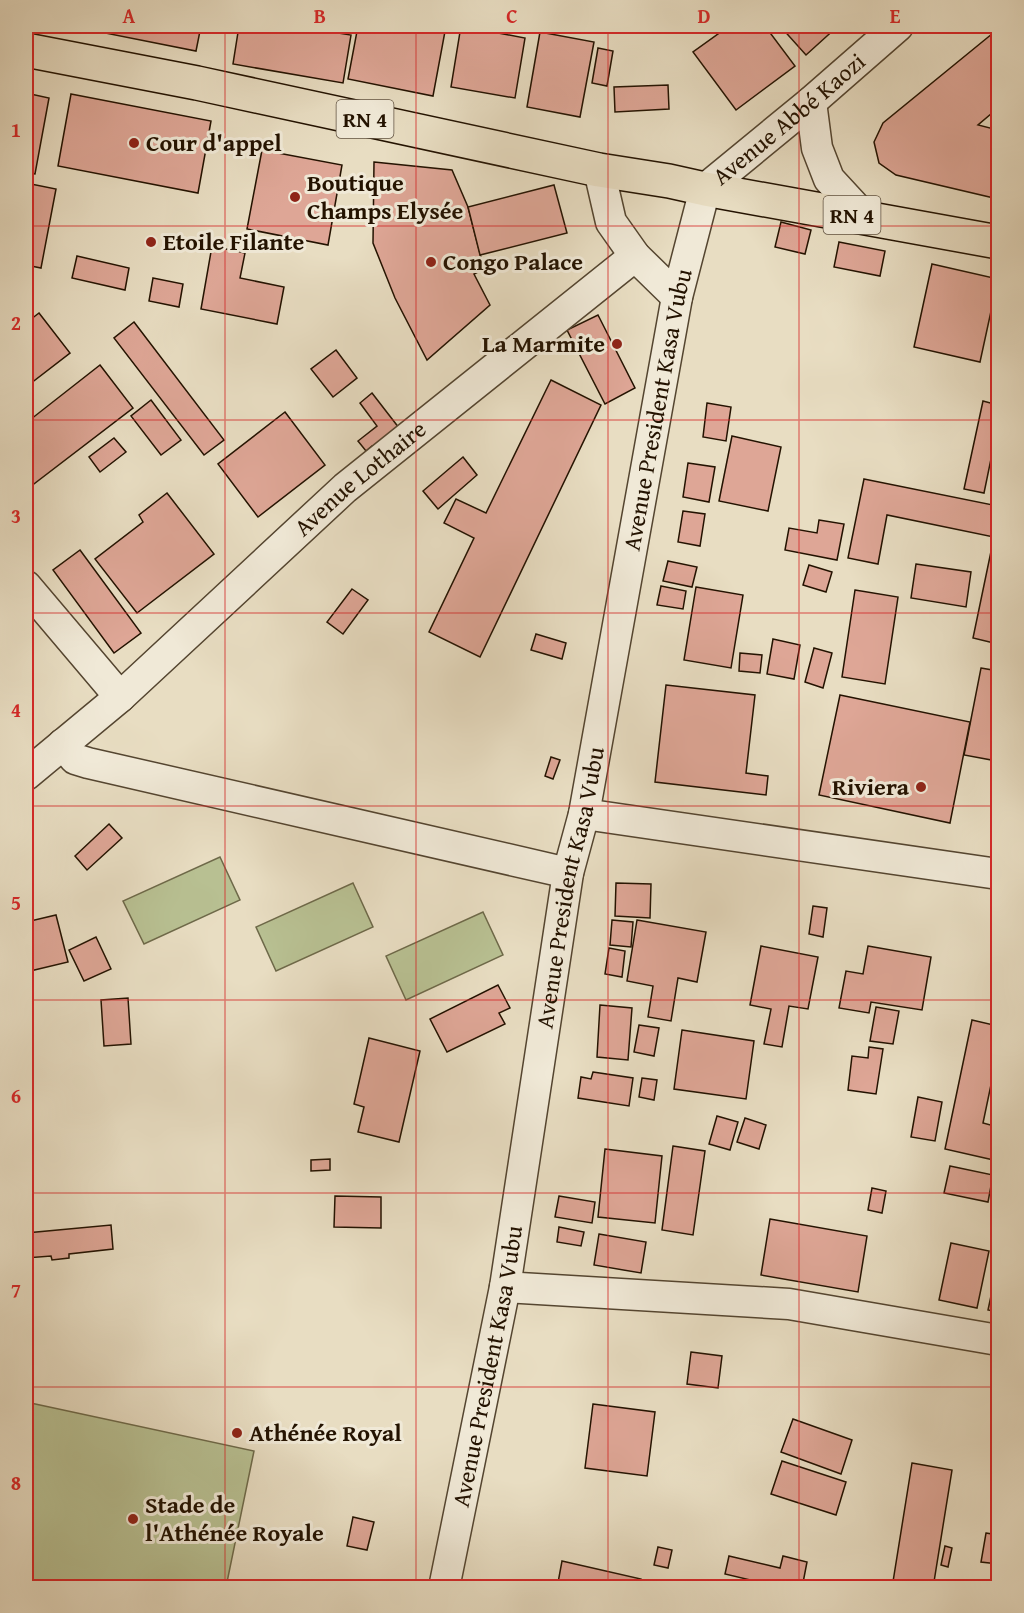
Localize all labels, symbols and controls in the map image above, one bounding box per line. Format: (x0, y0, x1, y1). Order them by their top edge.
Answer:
text: A (123, 1, 136, 30)
text: B (314, 1, 326, 30)
text: C (506, 1, 518, 30)
text: D (697, 1, 711, 30)
text: E (890, 1, 901, 30)
street label: Avenue Abbé Kaozi (704, 44, 873, 193)
road number: RN 4 (336, 100, 394, 138)
text: 1 (11, 115, 21, 144)
place label: Cour d'appel (146, 125, 282, 160)
marker: Cour d'appel (127, 136, 141, 150)
place label: Boutique Champs Elysée (307, 165, 464, 228)
marker: Boutique Champs Elysée (288, 190, 302, 204)
road number: RN 4 (824, 196, 880, 234)
place label: Etoile Filante (163, 224, 305, 259)
marker: Etoile Filante (144, 235, 158, 249)
place label: Congo Palace (443, 244, 583, 279)
marker: Congo Palace (424, 255, 438, 269)
street label: Avenue President Kasa Vubu (614, 265, 701, 553)
text: 2 (11, 308, 21, 337)
place label: La Marmite (482, 326, 605, 361)
marker: La Marmite (610, 337, 624, 351)
street label: Avenue Lothaire (286, 412, 433, 544)
text: 3 (11, 501, 21, 530)
text: 4 (11, 695, 21, 724)
street label: Avenue President Kasa Vubu (527, 744, 613, 1031)
place label: Riviera (832, 769, 910, 804)
marker: Riviera (914, 780, 928, 794)
text: 5 (11, 888, 21, 917)
text: 6 (11, 1081, 21, 1110)
street label: Avenue President Kasa Vubu (443, 1223, 531, 1510)
text: 7 (11, 1275, 21, 1304)
place label: Athénée Royal (249, 1415, 402, 1450)
marker: Athénée Royal (230, 1426, 244, 1440)
text: 8 (11, 1468, 21, 1497)
place label: Stade de l'Athénée Royale (145, 1487, 324, 1550)
marker: Stade de l'Athénée Royale (126, 1512, 140, 1526)

